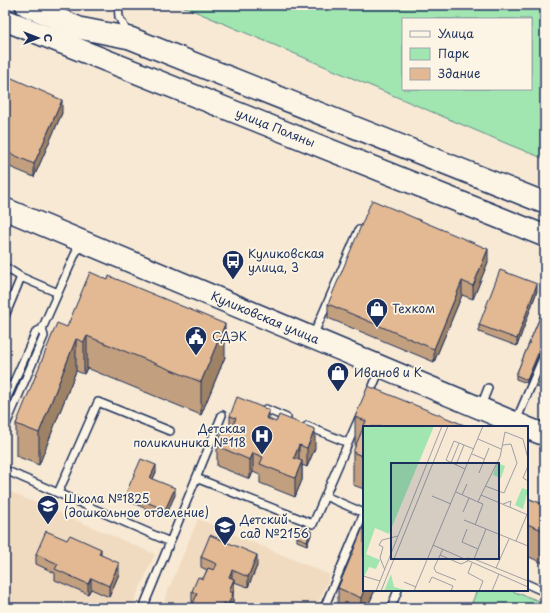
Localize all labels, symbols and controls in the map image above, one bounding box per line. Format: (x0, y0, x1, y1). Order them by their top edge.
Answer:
north arrow (18, 18, 58, 58)
legend (402, 18, 532, 90)
text: Улица (438, 24, 474, 42)
text: С (40, 34, 57, 42)
text: Парк (438, 44, 470, 62)
text: Здание (438, 64, 480, 82)
street label: улица Поляны (233, 103, 318, 151)
place label: Куликовская улица, 3 (248, 244, 325, 276)
bus stop icon: Куликовская улица, 3 (220, 248, 246, 281)
street label: Куликовская улица (209, 286, 323, 348)
shop icon: Техком (364, 296, 390, 329)
place label: Техком (392, 299, 435, 317)
public building icon: СДЭК (183, 324, 209, 357)
place label: СДЭК (212, 327, 247, 345)
shop icon: Иванов и К (325, 360, 351, 393)
place label: Иванов и К (354, 363, 422, 381)
place label: Детская поликлиника №118 (133, 419, 246, 451)
hospital icon: Детская поликлиника №118 (249, 423, 275, 456)
inset map (363, 426, 528, 591)
place label: Школа №1825 (дошкольное отделение) (64, 489, 209, 521)
school or university icon: Школа №1825 (дошкольное отделение) (35, 493, 61, 526)
place label: Детский сад №2156 (239, 510, 309, 542)
school or university icon: Детский сад №2156 (212, 514, 238, 547)

